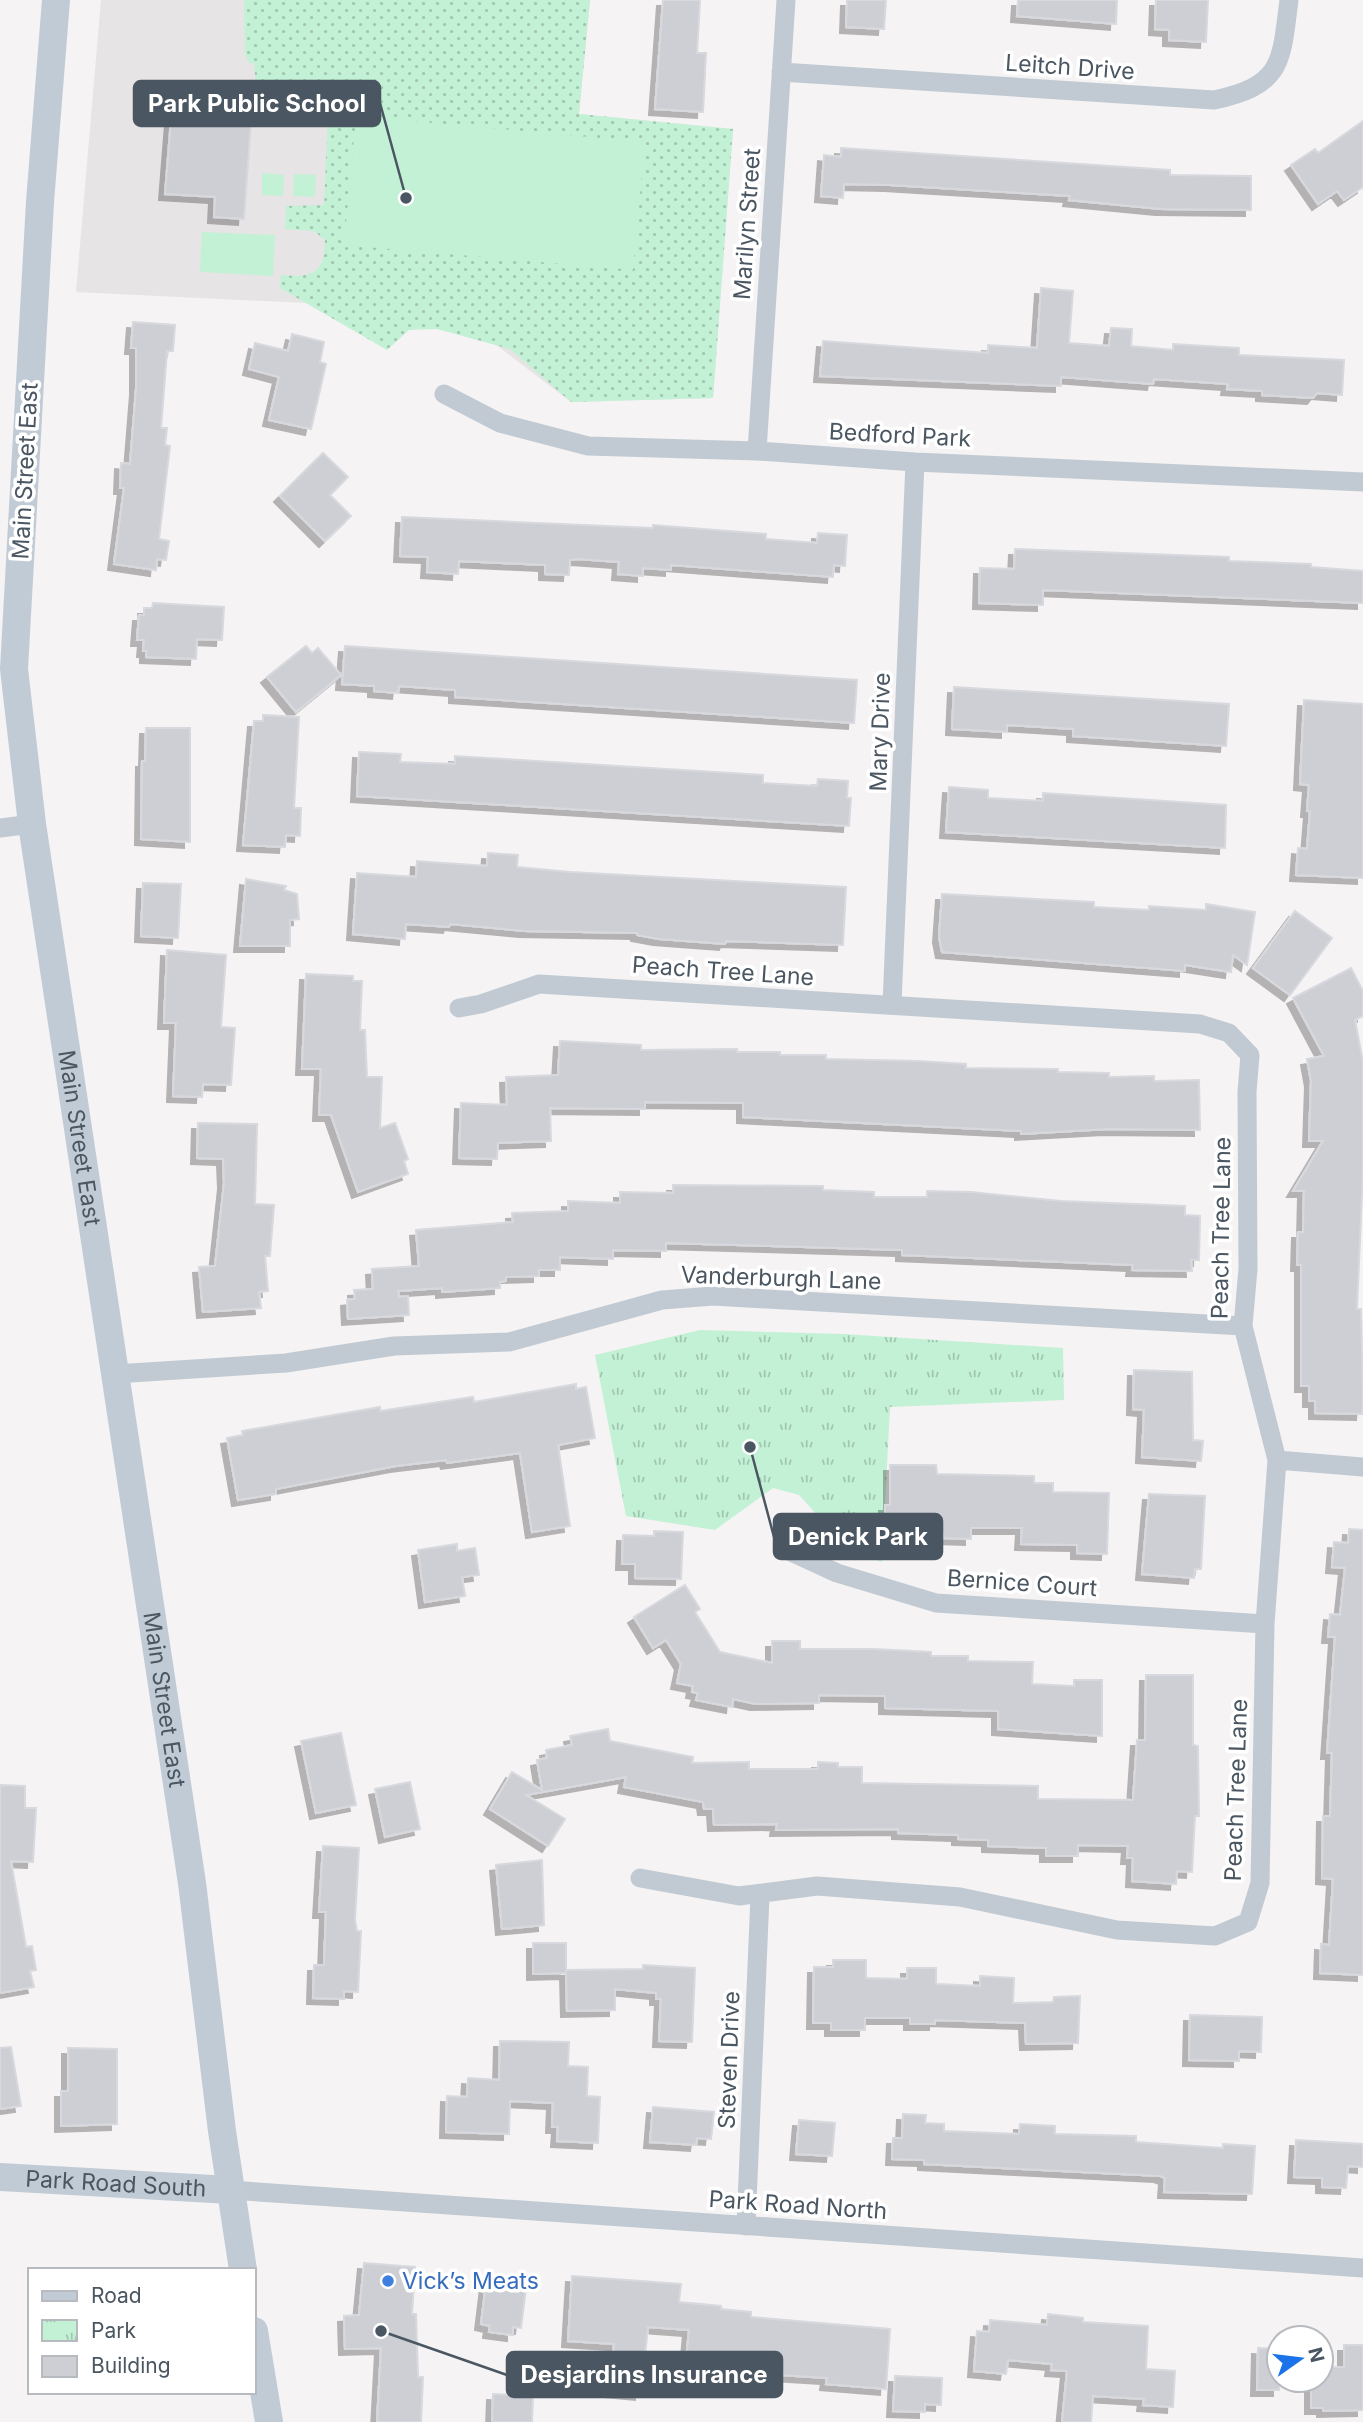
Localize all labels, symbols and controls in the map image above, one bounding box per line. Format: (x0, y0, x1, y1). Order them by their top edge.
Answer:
street label: Leitch Drive (1004, 49, 1136, 85)
callout: Park Public School (134, 81, 380, 126)
text: Park Public School (148, 89, 366, 118)
street label: Marilyn Street (728, 147, 766, 301)
street label: Main Street East (6, 381, 44, 560)
street label: Bedford Park (828, 417, 972, 453)
street label: Mary Drive (864, 672, 896, 792)
street label: Peach Tree Lane (631, 951, 815, 991)
street label: Main Street East (52, 1048, 107, 1228)
street label: Peach Tree Lane (1205, 1137, 1237, 1319)
street label: Vanderburgh Lane (680, 1261, 882, 1295)
callout: Denick Park (774, 1514, 942, 1559)
text: Denick Park (788, 1522, 928, 1551)
street label: Bernice Court (946, 1564, 1098, 1602)
street label: Main Street East (137, 1610, 191, 1790)
street label: Peach Tree Lane (1219, 1698, 1253, 1882)
street label: Steven Drive (713, 1991, 745, 2129)
street label: Park Road South (25, 2164, 207, 2203)
street label: Park Road North (708, 2185, 888, 2225)
place label: Vick’s Meats (402, 2267, 539, 2295)
legend (28, 2268, 256, 2394)
marker: Vick’s Meats (380, 2273, 396, 2289)
text: Road (91, 2283, 142, 2308)
text: Park (91, 2318, 136, 2343)
north arrow (1265, 2324, 1335, 2394)
text: N (1303, 2345, 1329, 2365)
callout: Desjardins Insurance (507, 2352, 782, 2397)
text: Building (91, 2353, 171, 2378)
text: Desjardins Insurance (520, 2360, 768, 2389)

